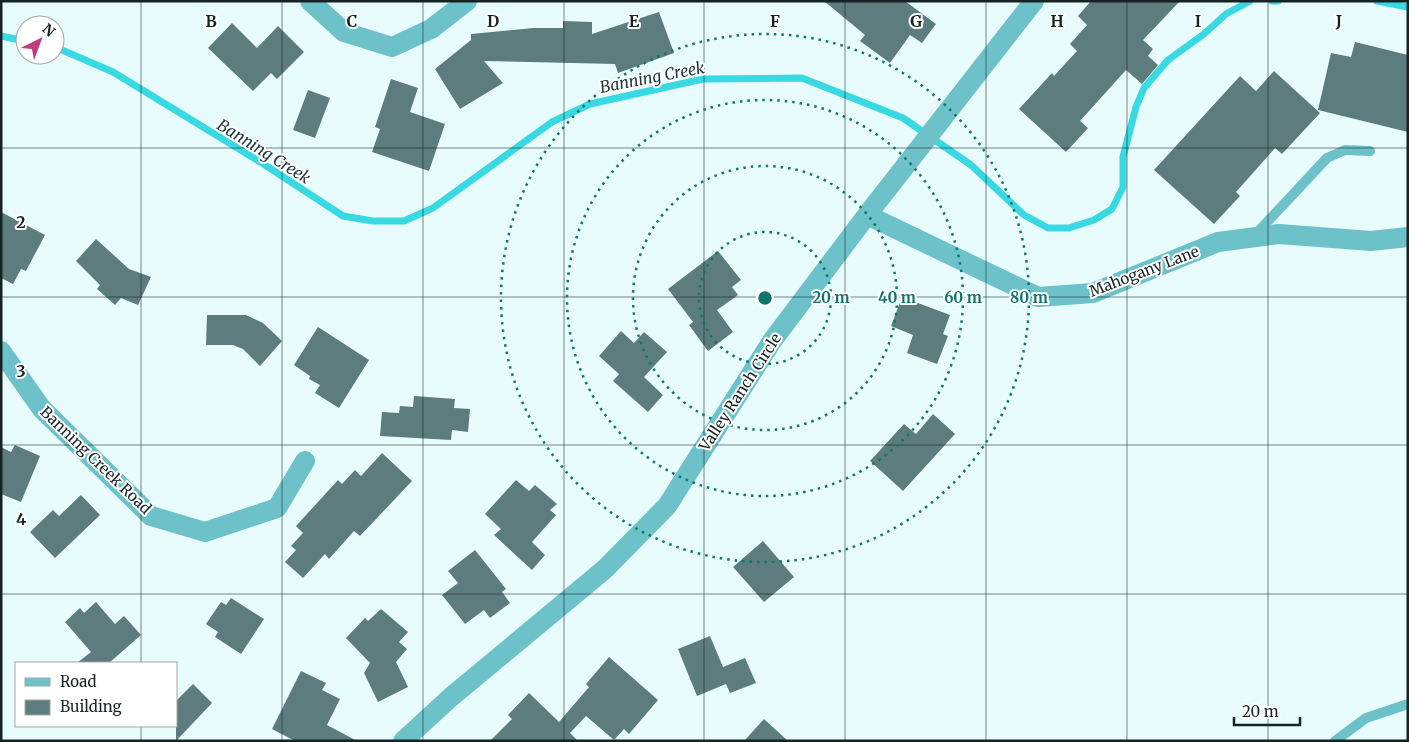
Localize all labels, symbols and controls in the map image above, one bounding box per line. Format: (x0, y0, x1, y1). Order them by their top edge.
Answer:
text: B (205, 11, 217, 31)
text: C (347, 11, 357, 31)
text: D (487, 11, 499, 31)
text: E (629, 11, 640, 31)
text: F (770, 11, 780, 31)
text: G (910, 11, 922, 31)
text: H (1050, 11, 1064, 31)
text: I (1195, 11, 1201, 31)
text: J (1335, 11, 1342, 31)
north arrow (15, 15, 65, 65)
text: N (39, 20, 59, 41)
water label: Banning Creek (598, 57, 706, 97)
water label: Banning Creek (214, 114, 315, 188)
text: 2 (16, 212, 26, 232)
street label: Mahogany Lane (1086, 241, 1202, 301)
text: 20 m (812, 288, 850, 307)
text: 40 m (878, 288, 916, 307)
text: 60 m (944, 288, 982, 307)
text: 80 m (1010, 288, 1048, 307)
centre of rings (756, 289, 774, 307)
street label: Valley Ranch Circle (694, 329, 785, 455)
text: 3 (16, 361, 26, 381)
street label: Banning Creek Road (37, 402, 155, 518)
text: 4 (16, 509, 26, 529)
legend (15, 662, 178, 727)
text: Road (60, 672, 96, 691)
scale bar (1234, 694, 1300, 726)
text: Building (60, 697, 122, 716)
text: 20 m (1242, 702, 1279, 721)

